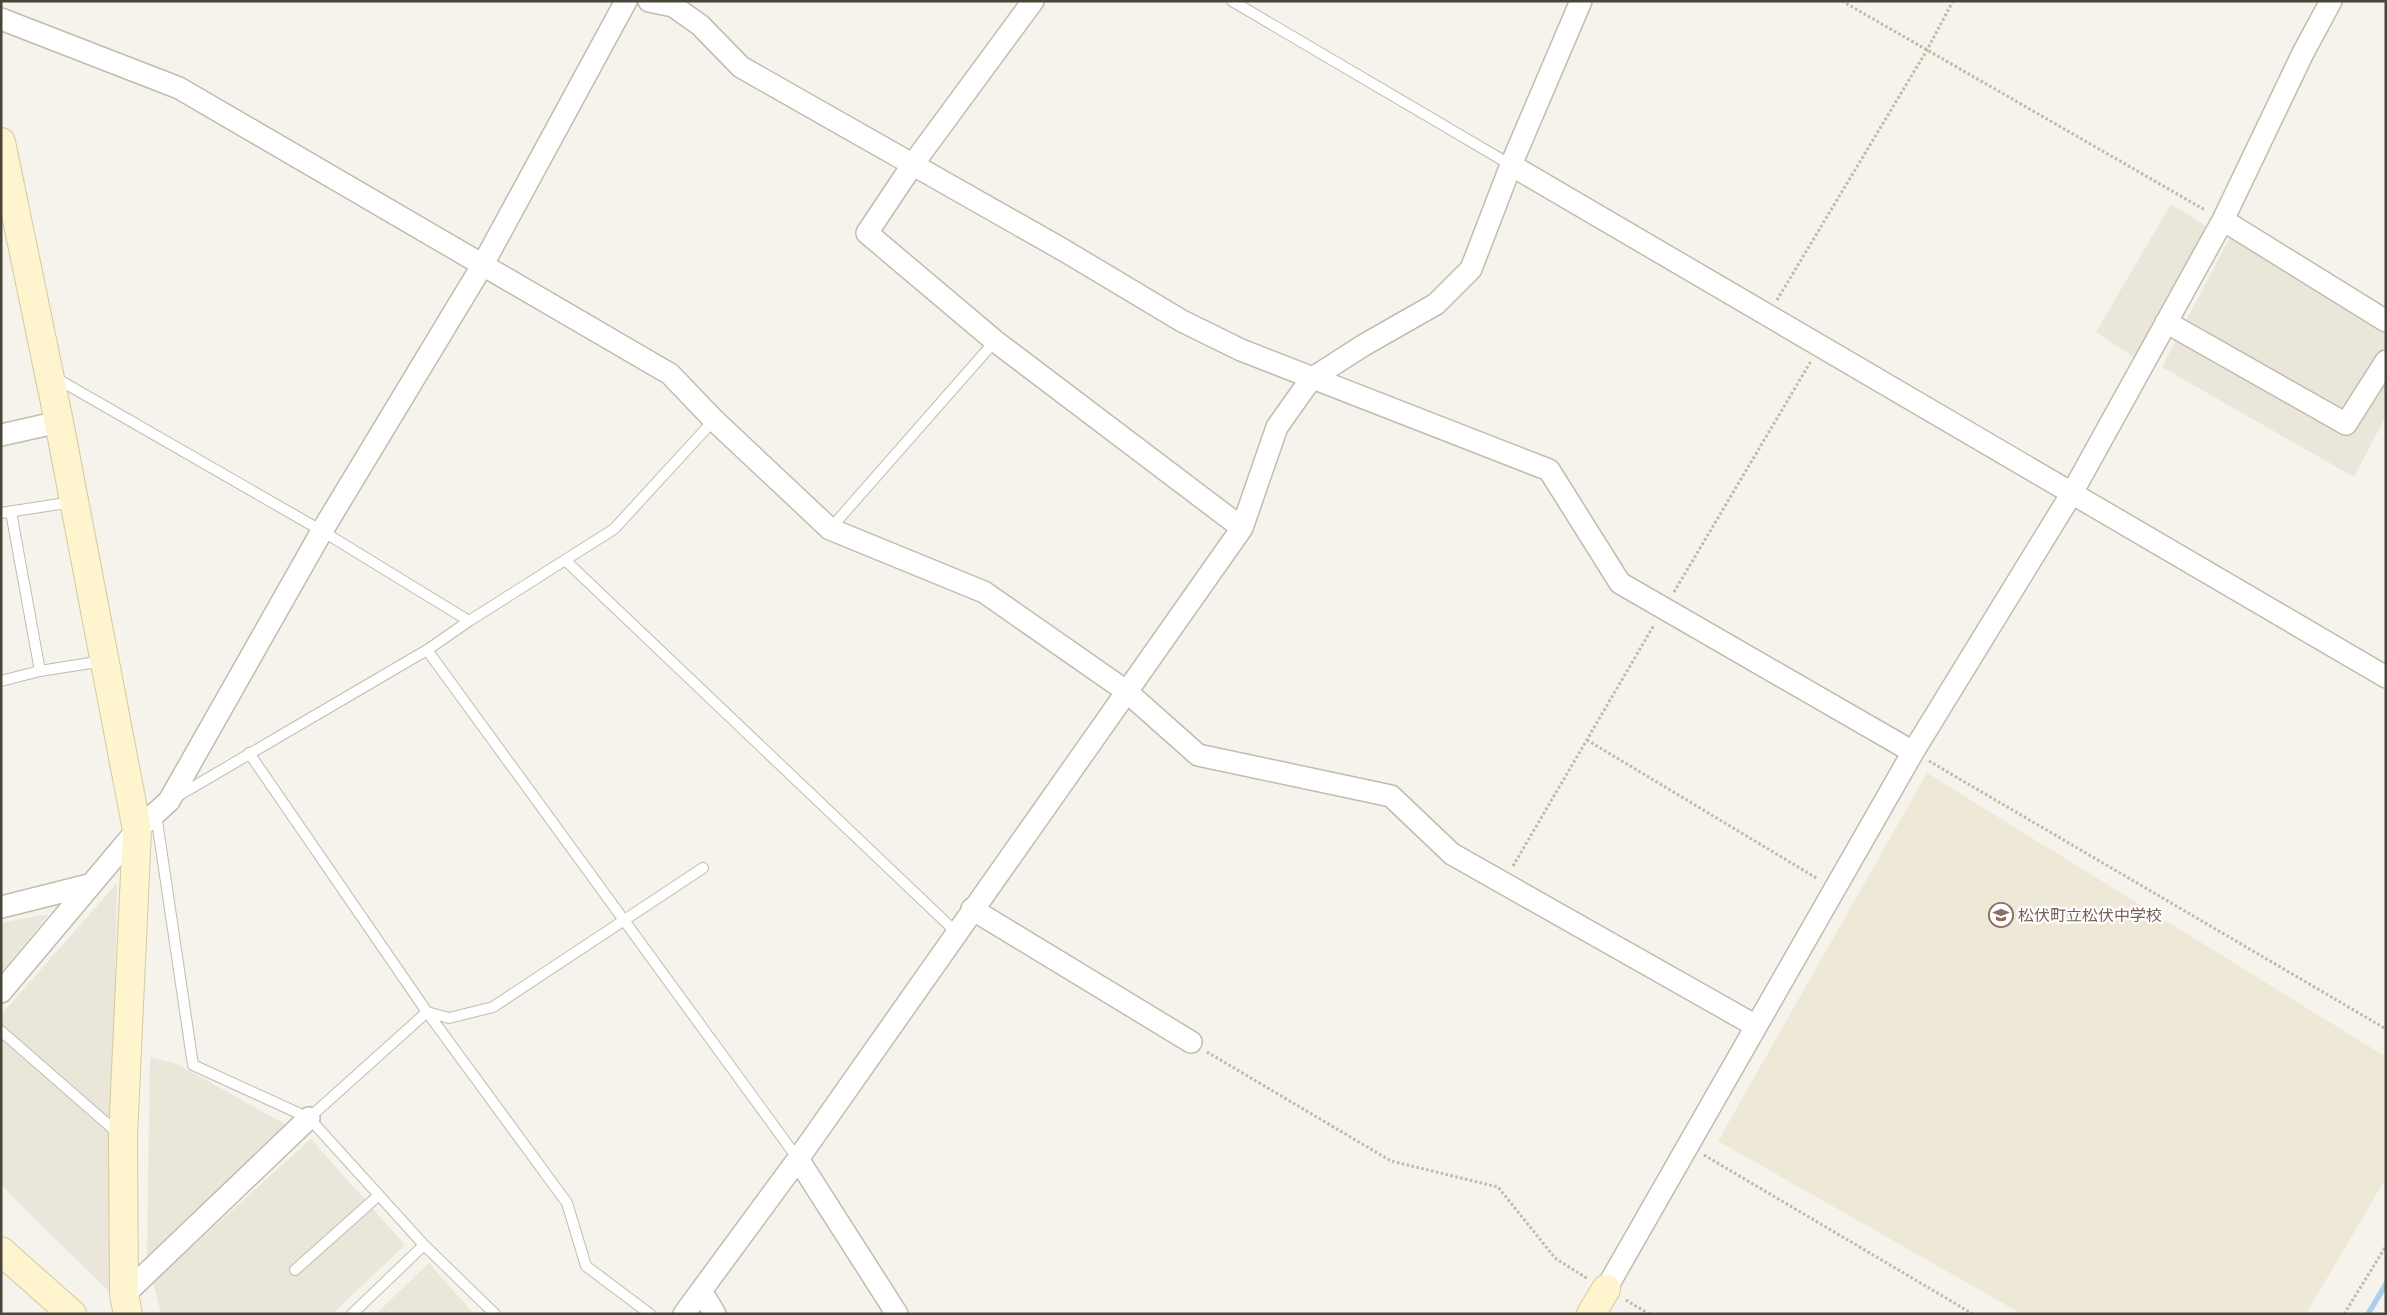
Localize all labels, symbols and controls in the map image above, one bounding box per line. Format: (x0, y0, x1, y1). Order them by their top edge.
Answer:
school or university icon: 松伏町立松伏中学校 (1988, 902, 2014, 928)
place label: 松伏町立松伏中学校 (2018, 905, 2162, 925)

